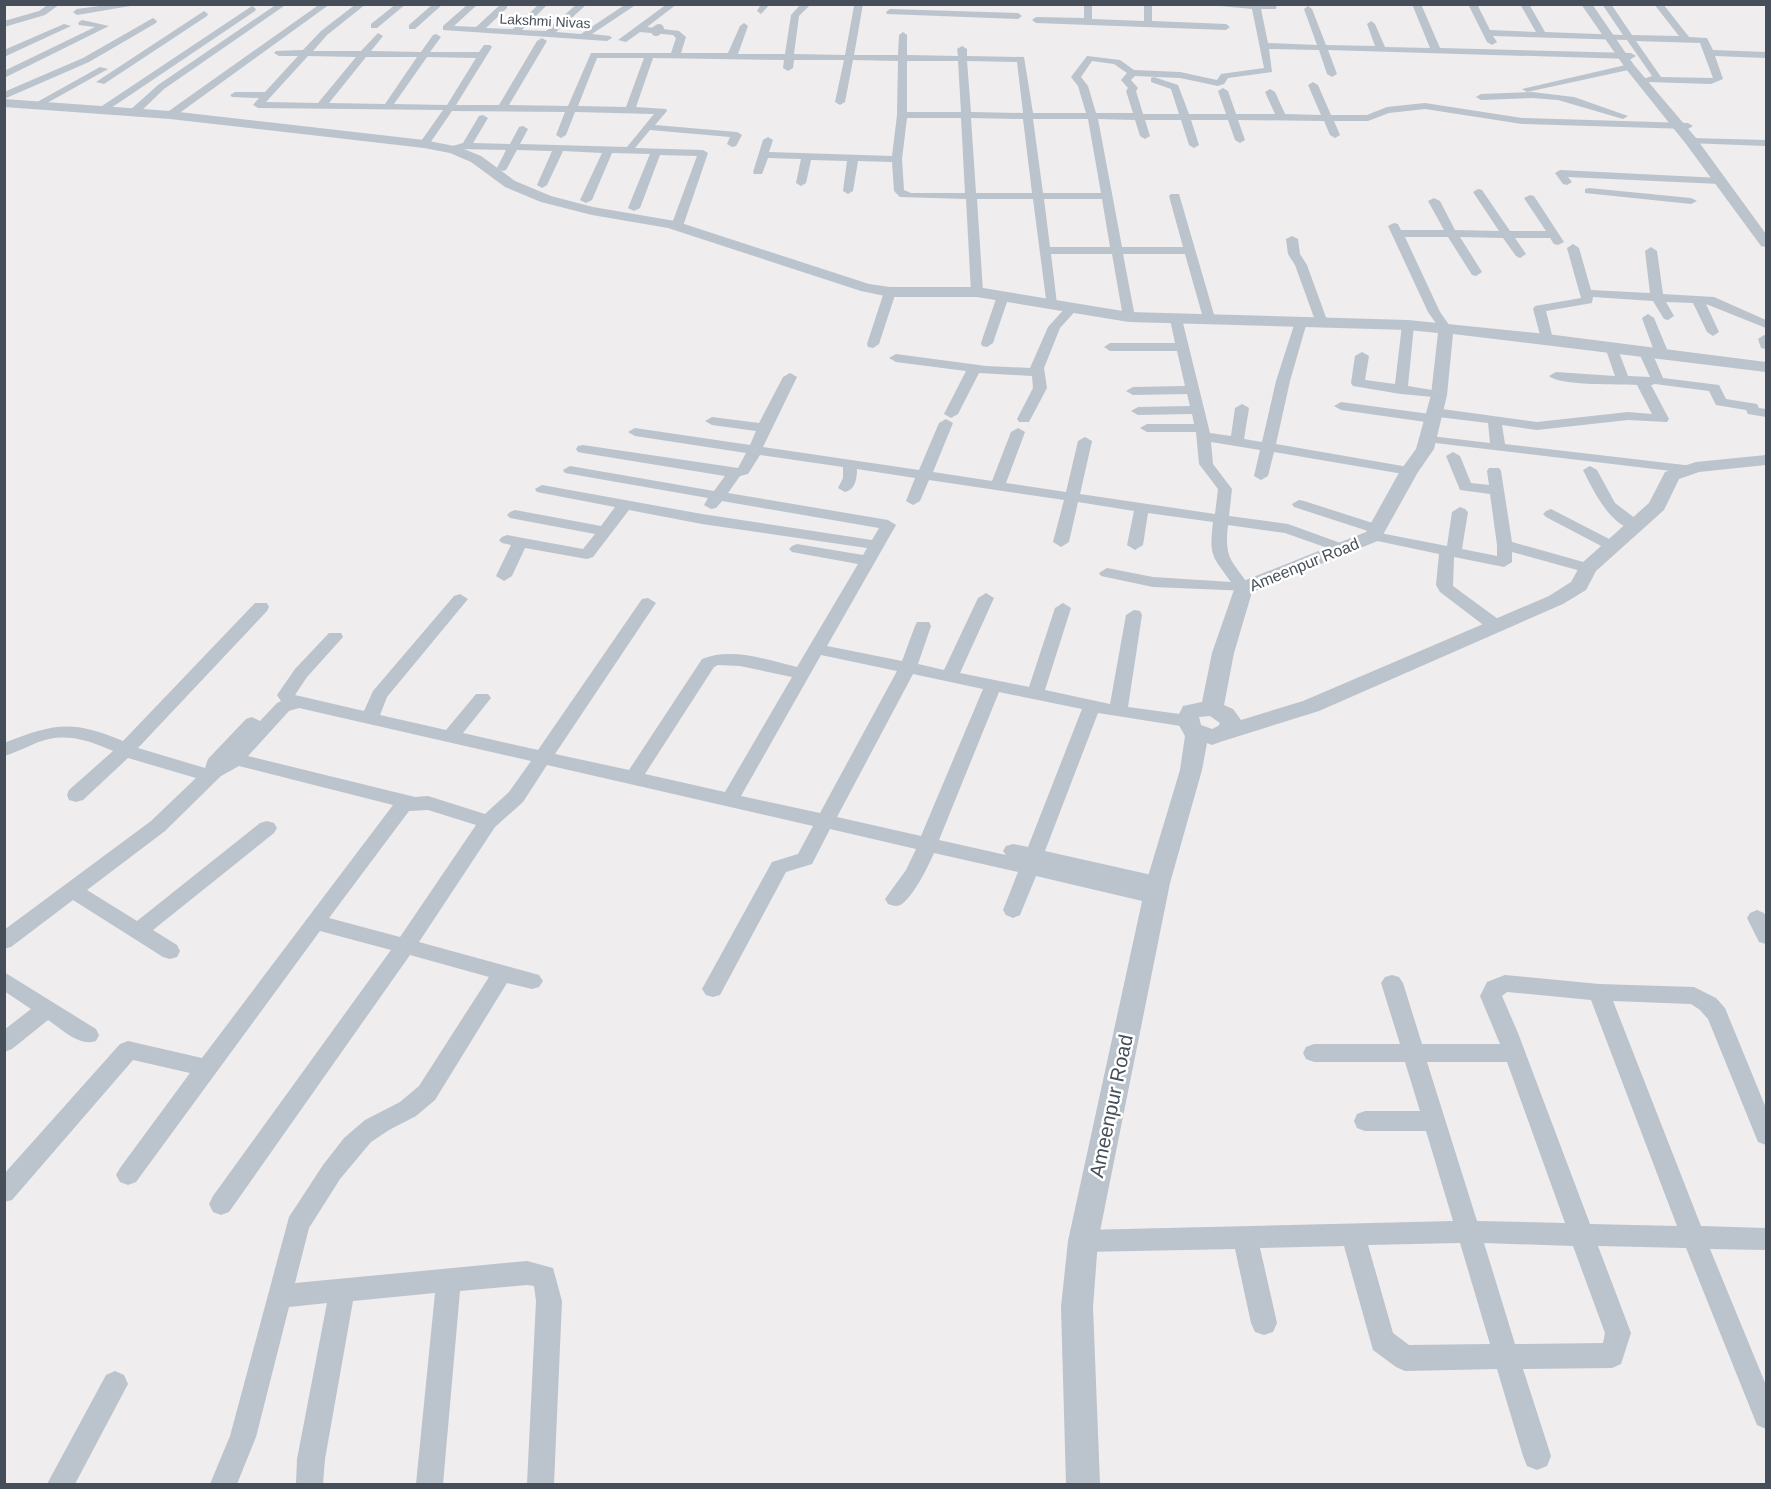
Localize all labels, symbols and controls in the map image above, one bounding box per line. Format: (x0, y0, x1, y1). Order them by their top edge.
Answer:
street label: Lakshmi Nivas (499, 11, 591, 31)
street label: Ameenpur Road (1247, 535, 1361, 594)
street label: Ameenpur Road (1085, 1032, 1137, 1180)

